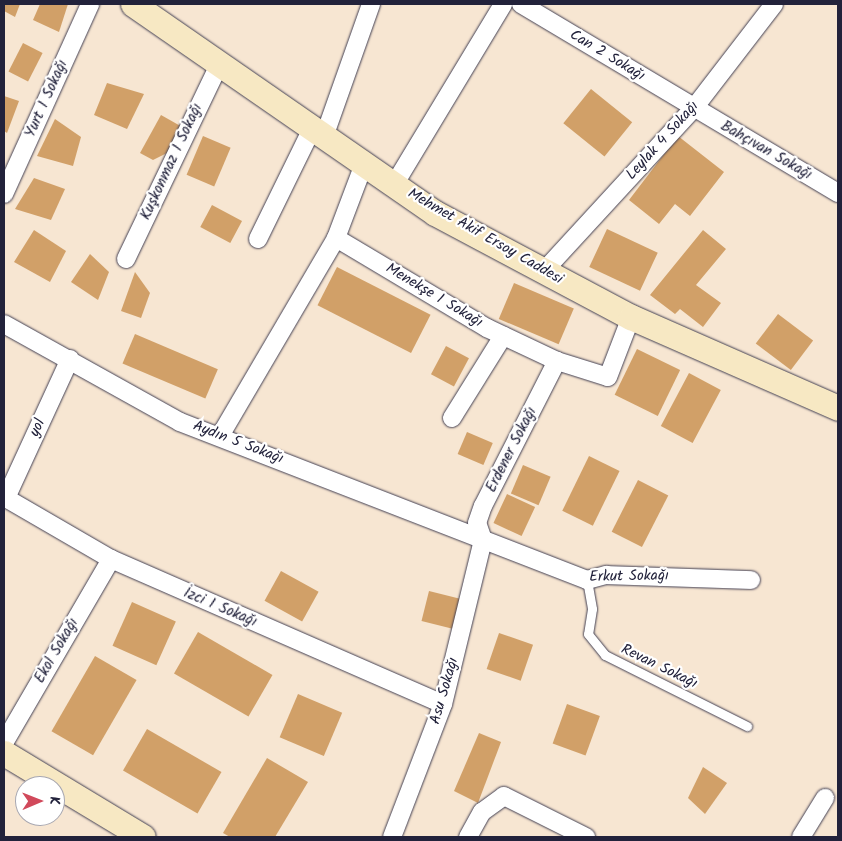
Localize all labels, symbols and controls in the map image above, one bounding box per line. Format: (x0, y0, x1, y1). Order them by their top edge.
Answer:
street label: Can 2 Sokağı (566, 27, 648, 85)
street label: Yurt 1 Sokağı (22, 57, 72, 141)
street label: Leylak 4 Sokağı (623, 98, 703, 184)
street label: Kuşkonmaz 1 Sokağı (137, 101, 207, 223)
street label: Bahçıvan Sokağı (717, 118, 815, 184)
street label: Mehmet Akif Ersoy Caddesi (404, 185, 566, 289)
street label: Menekşe 1 Sokağı (382, 260, 486, 332)
street label: Erdener Sokağı (483, 404, 541, 496)
street label: yol (26, 416, 50, 440)
street label: Aydın 5 Sokağı (190, 418, 286, 468)
street label: Erkut Sokağı (589, 567, 669, 587)
street label: İzci 1 Sokağı (181, 584, 259, 632)
street label: Ekol Sokağı (31, 615, 83, 687)
street label: Revan Sokağı (618, 641, 700, 693)
street label: Asu Sokağı (427, 656, 463, 726)
north arrow (15, 776, 65, 826)
text: K (43, 796, 65, 805)

